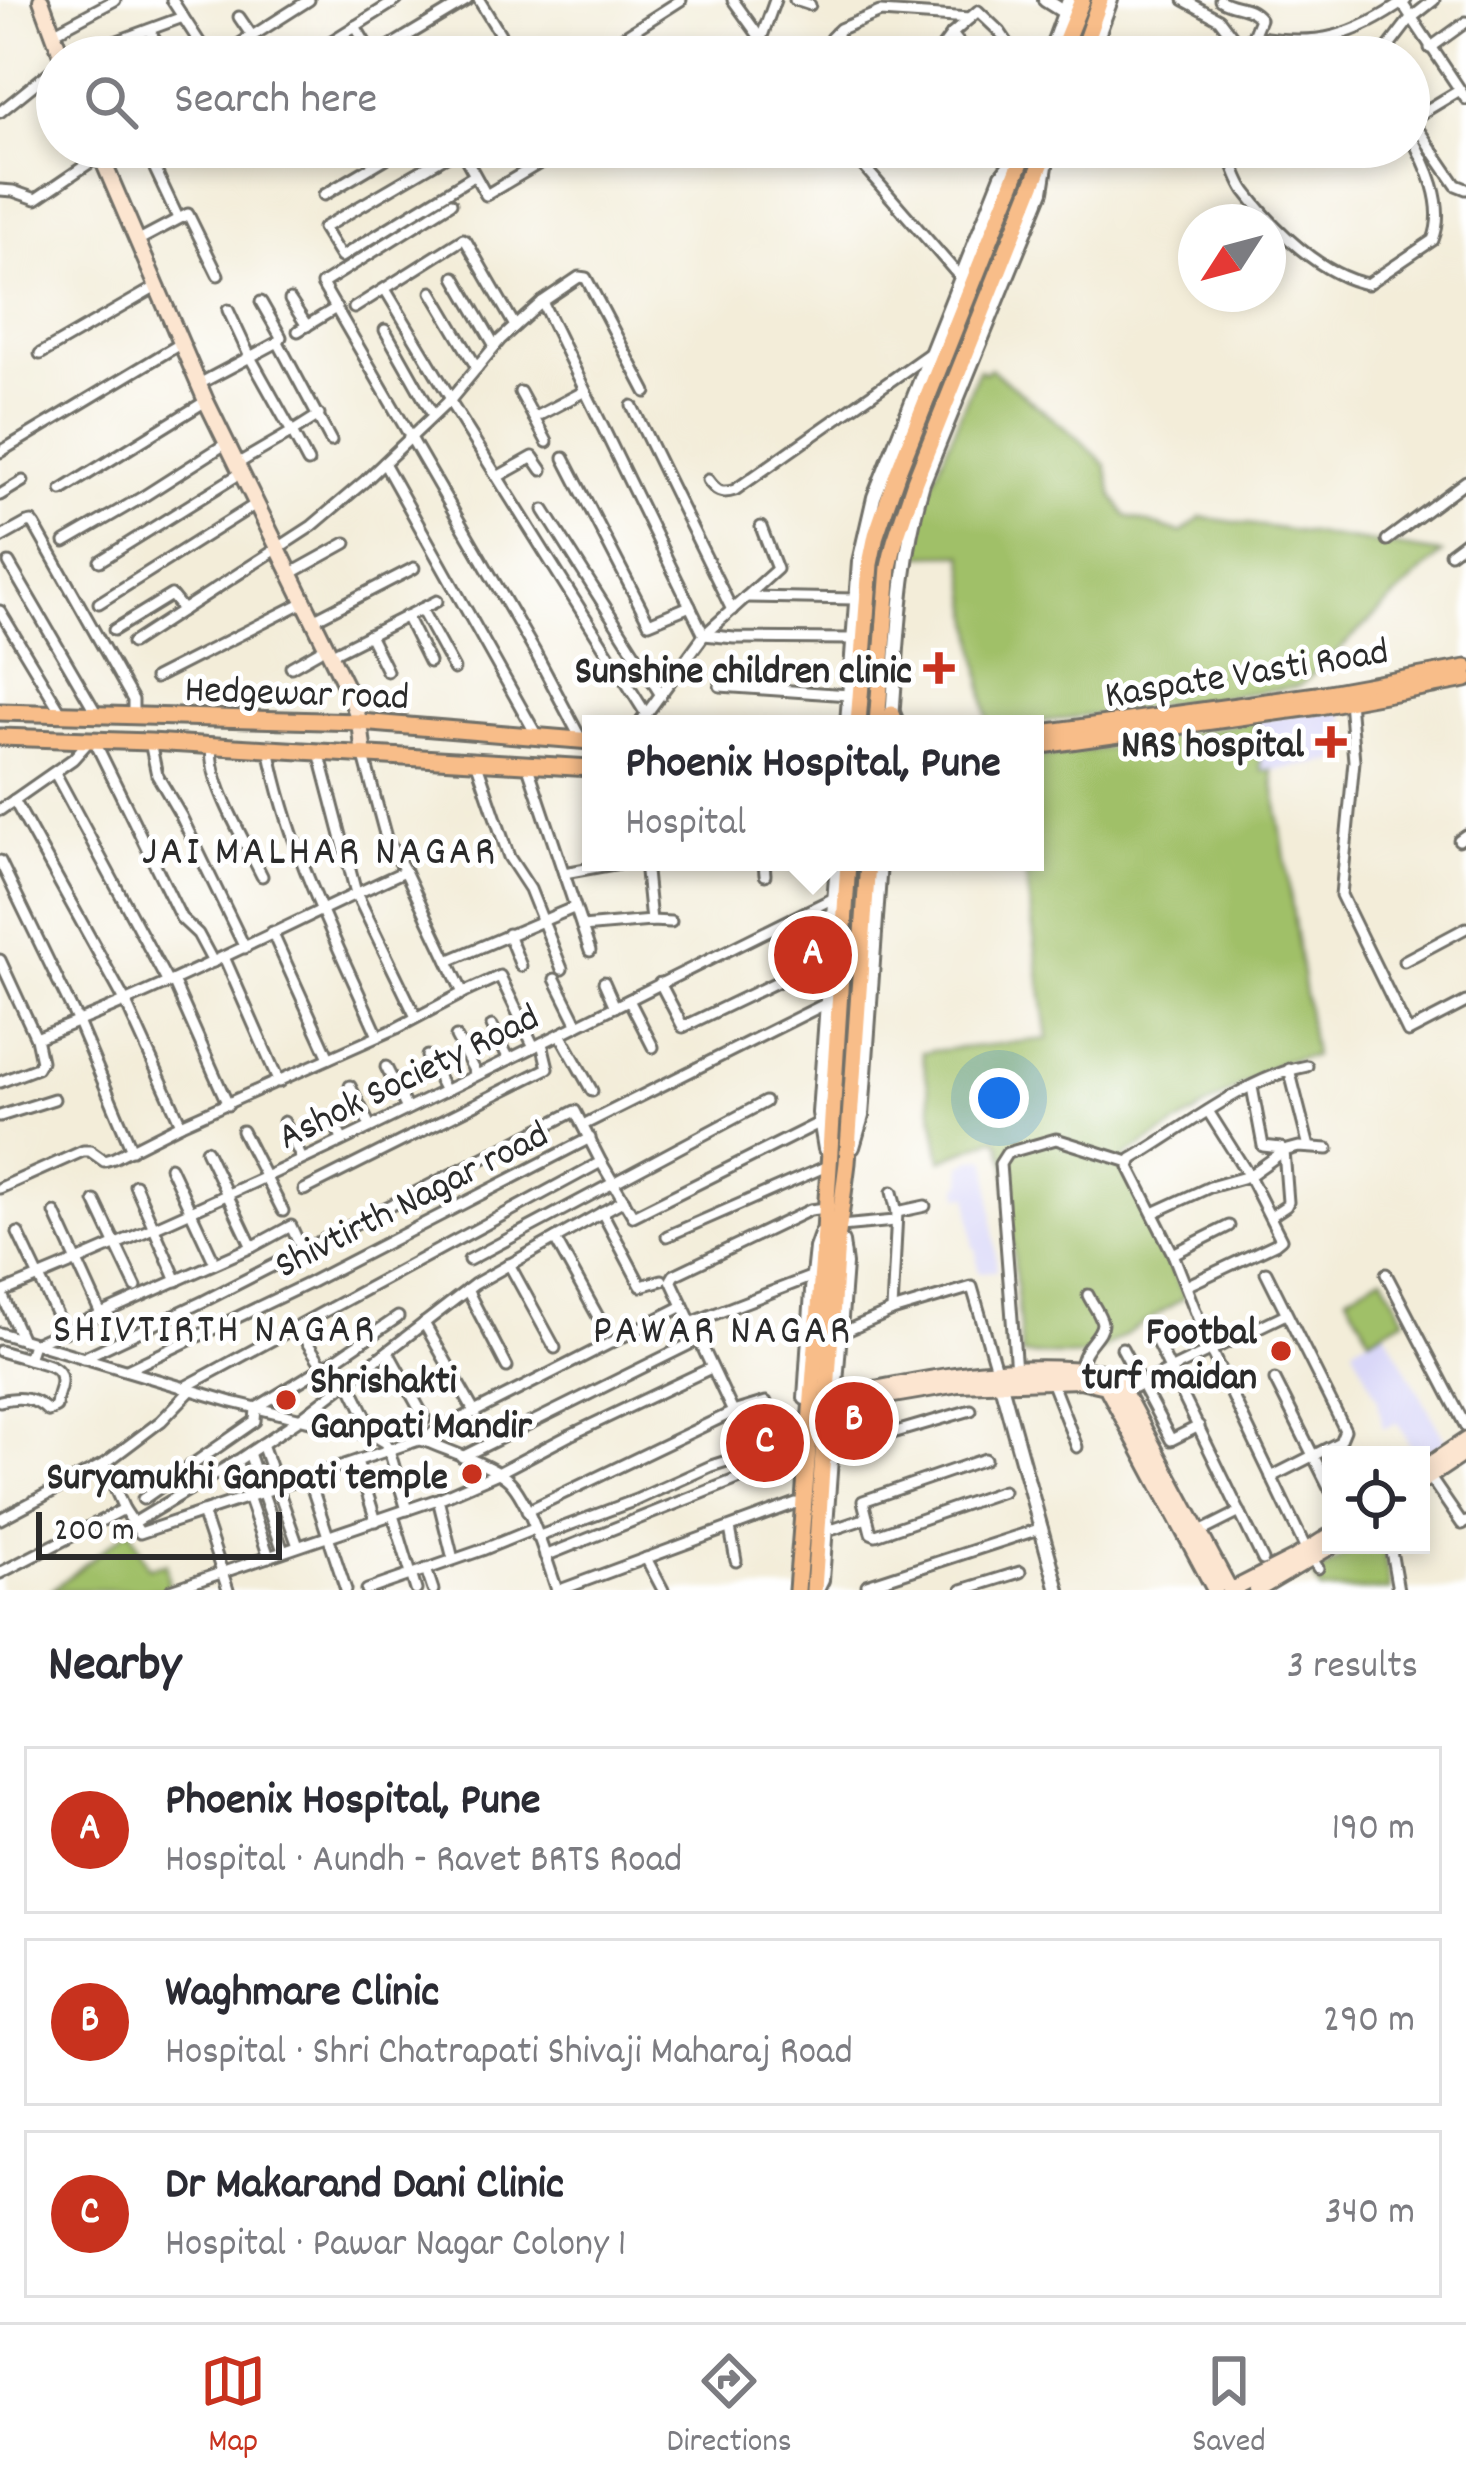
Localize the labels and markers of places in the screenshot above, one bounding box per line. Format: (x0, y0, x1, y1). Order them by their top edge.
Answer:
place label: Sunshine children clinic (575, 647, 912, 702)
marker: Sunshine children clinic (923, 652, 955, 684)
place label: NRS hospital (1121, 721, 1305, 776)
marker: NRS hospital (1315, 726, 1347, 758)
pin: A (774, 910, 852, 1000)
place label: Footbal turf maidan (1082, 1308, 1258, 1408)
marker: Footbal turf maidan (1268, 1338, 1294, 1364)
place label: Shrishakti Ganpati Mandir (310, 1357, 532, 1457)
pin: B (815, 1376, 893, 1466)
marker: Shrishakti Ganpati Mandir (273, 1387, 299, 1413)
pin: C (726, 1398, 804, 1488)
place label: Suryamukhi Ganpati temple (46, 1453, 448, 1508)
marker: Suryamukhi Ganpati temple (459, 1461, 485, 1487)

